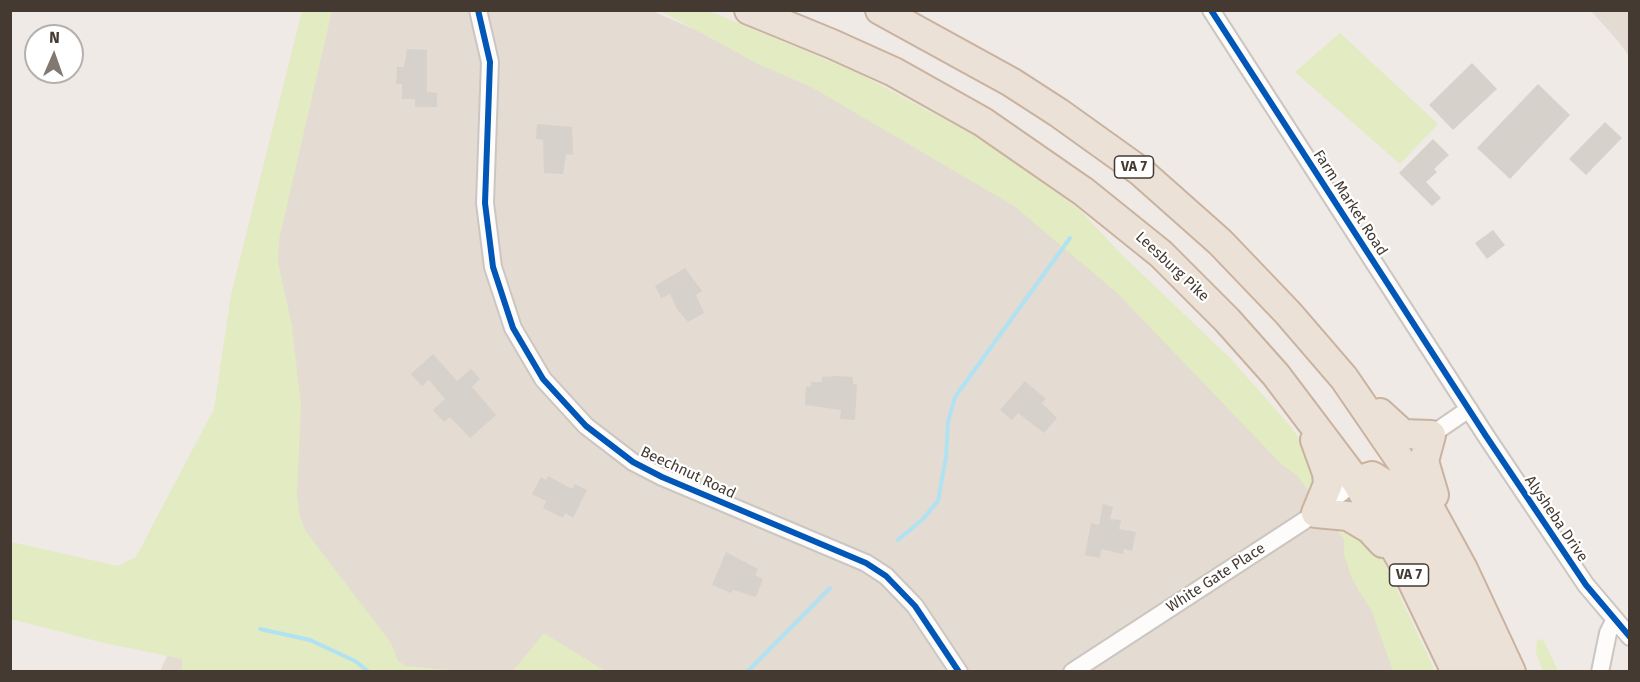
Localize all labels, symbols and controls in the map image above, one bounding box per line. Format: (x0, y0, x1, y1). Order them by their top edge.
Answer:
north arrow (24, 24, 84, 84)
text: N (49, 28, 60, 47)
street label: Farm Market Road (1309, 147, 1391, 259)
road number: VA 7 (1114, 156, 1154, 178)
street label: Leesburg Pike (1131, 228, 1213, 306)
street label: Beechnut Road (638, 443, 738, 503)
street label: Alysheba Drive (1521, 472, 1591, 566)
street label: White Gate Place (1163, 539, 1269, 617)
road number: VA 7 (1390, 564, 1428, 586)

